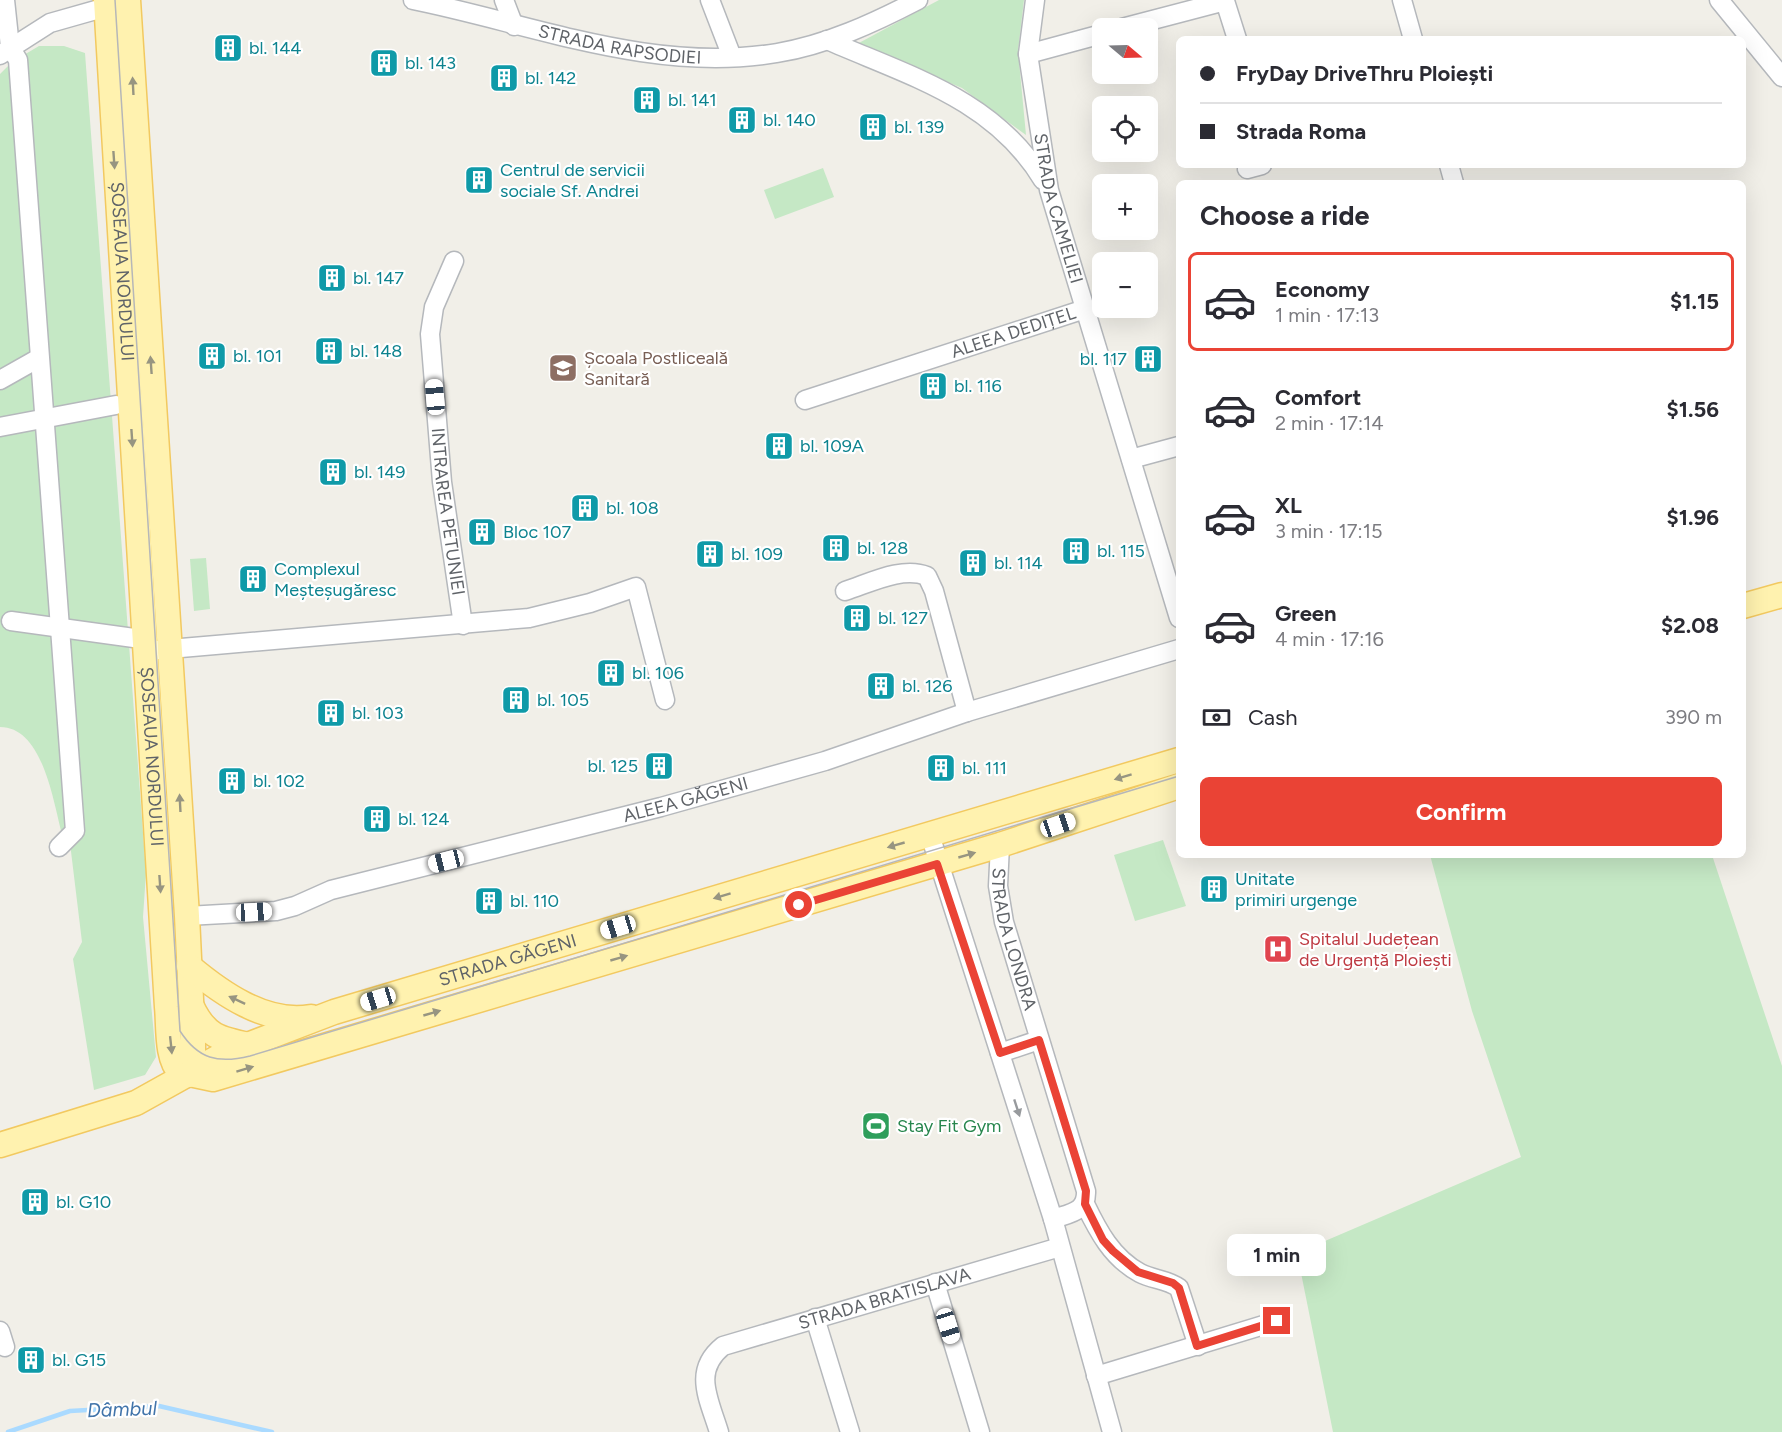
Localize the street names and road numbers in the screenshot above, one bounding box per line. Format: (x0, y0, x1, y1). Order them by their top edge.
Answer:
street label: STRADA RAPSODIEI (536, 20, 702, 69)
street label: STRADA CAMELIEI (1029, 132, 1088, 286)
street label: ȘOSEAUA NORDULUI (106, 181, 139, 362)
street label: ALEEA DEDIȚEL (948, 302, 1079, 363)
street label: INTRAREA PETUNIEI (427, 427, 470, 597)
street label: ȘOSEAUA NORDULUI (135, 666, 168, 847)
street label: ALEEA GĂGENI (621, 772, 750, 827)
street label: STRADA LONDRA (987, 867, 1041, 1013)
street label: STRADA GĂGENI (436, 929, 579, 991)
street label: STRADA BRATISLAVA (796, 1263, 973, 1334)

